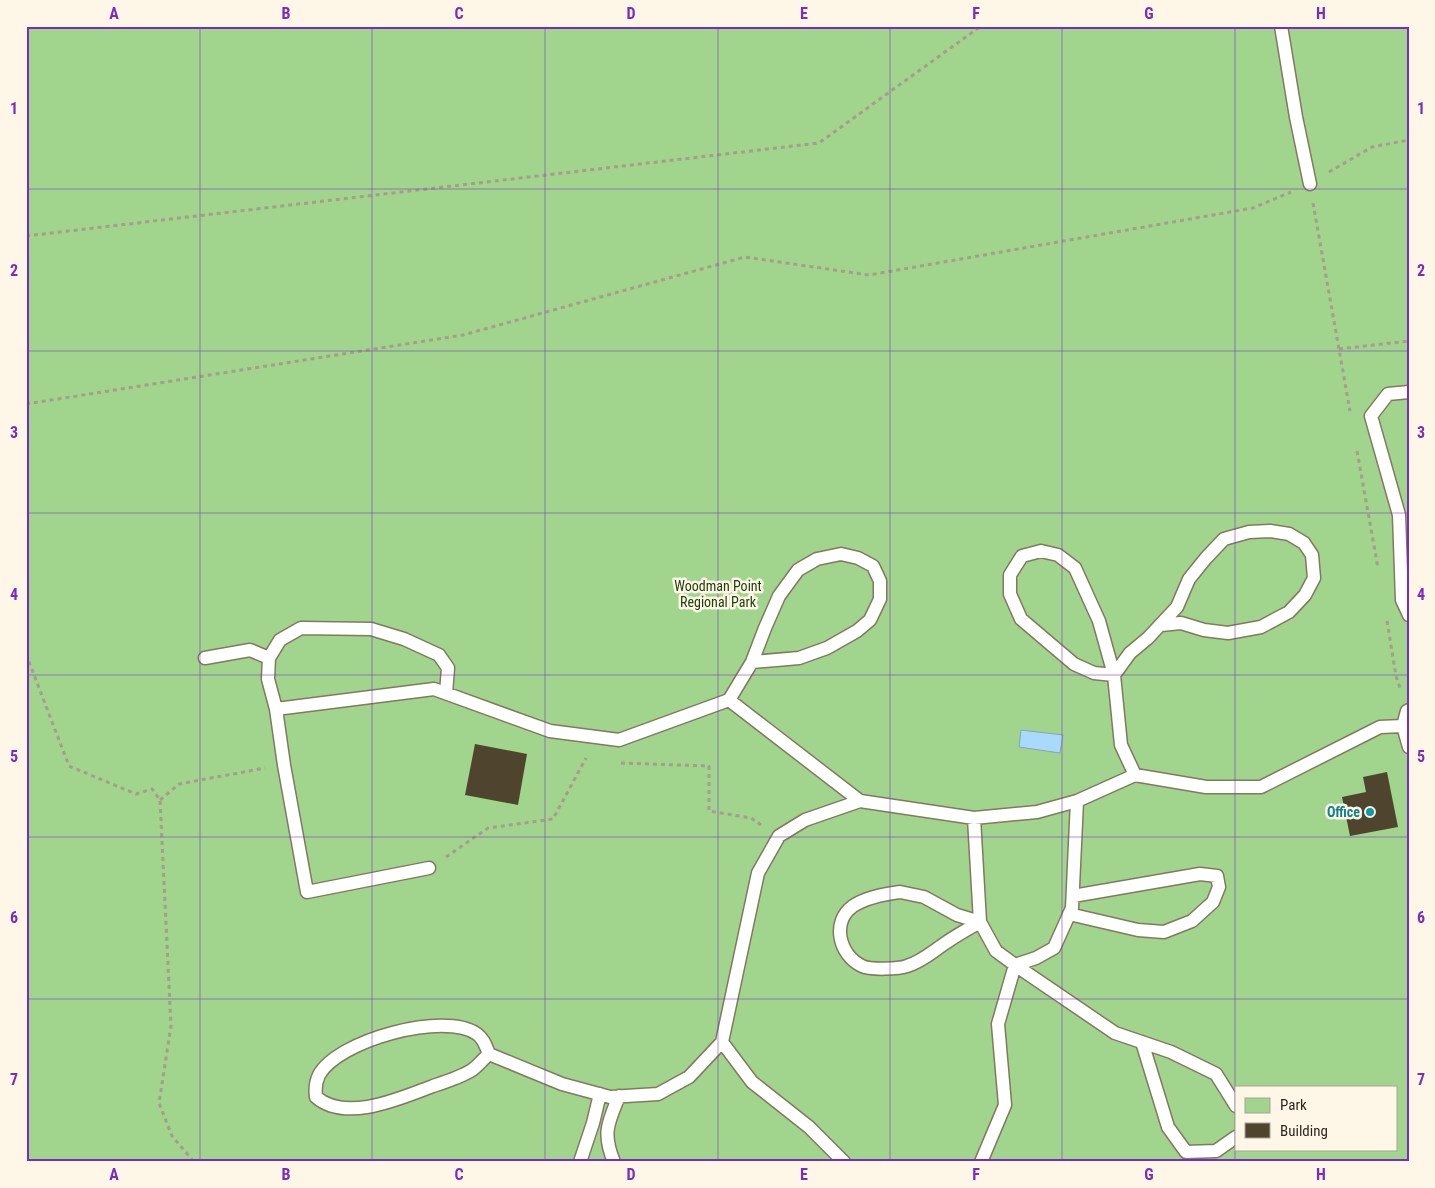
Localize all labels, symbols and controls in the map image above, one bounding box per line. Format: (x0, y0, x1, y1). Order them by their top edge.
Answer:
text: A (109, 4, 119, 23)
text: B (282, 4, 291, 23)
text: C (454, 4, 464, 23)
text: D (626, 4, 636, 23)
text: E (800, 4, 808, 23)
text: F (972, 4, 980, 23)
text: G (1144, 4, 1154, 23)
text: H (1316, 4, 1326, 23)
text: 1 (10, 99, 18, 118)
text: 1 (1417, 99, 1425, 118)
text: 2 (10, 261, 18, 280)
text: 2 (1417, 261, 1425, 280)
text: 3 (10, 423, 18, 442)
text: 3 (1417, 423, 1425, 442)
park label: Woodman Point Regional Park (674, 578, 762, 610)
text: 4 (10, 585, 18, 604)
text: 4 (1417, 585, 1425, 604)
text: 5 (10, 747, 18, 766)
text: 5 (1417, 747, 1425, 766)
place label: Office (1327, 804, 1360, 820)
marker: Office (1364, 806, 1376, 818)
text: 6 (10, 908, 18, 927)
text: 6 (1417, 908, 1425, 927)
text: 7 (10, 1070, 18, 1089)
text: 7 (1417, 1070, 1425, 1089)
legend (1235, 1086, 1398, 1150)
text: Park (1280, 1096, 1307, 1114)
text: Building (1280, 1122, 1328, 1140)
text: A (109, 1165, 119, 1184)
text: B (282, 1165, 291, 1184)
text: C (454, 1165, 464, 1184)
text: D (626, 1165, 636, 1184)
text: E (800, 1165, 808, 1184)
text: F (972, 1165, 980, 1184)
text: G (1144, 1165, 1154, 1184)
text: H (1316, 1165, 1326, 1184)

